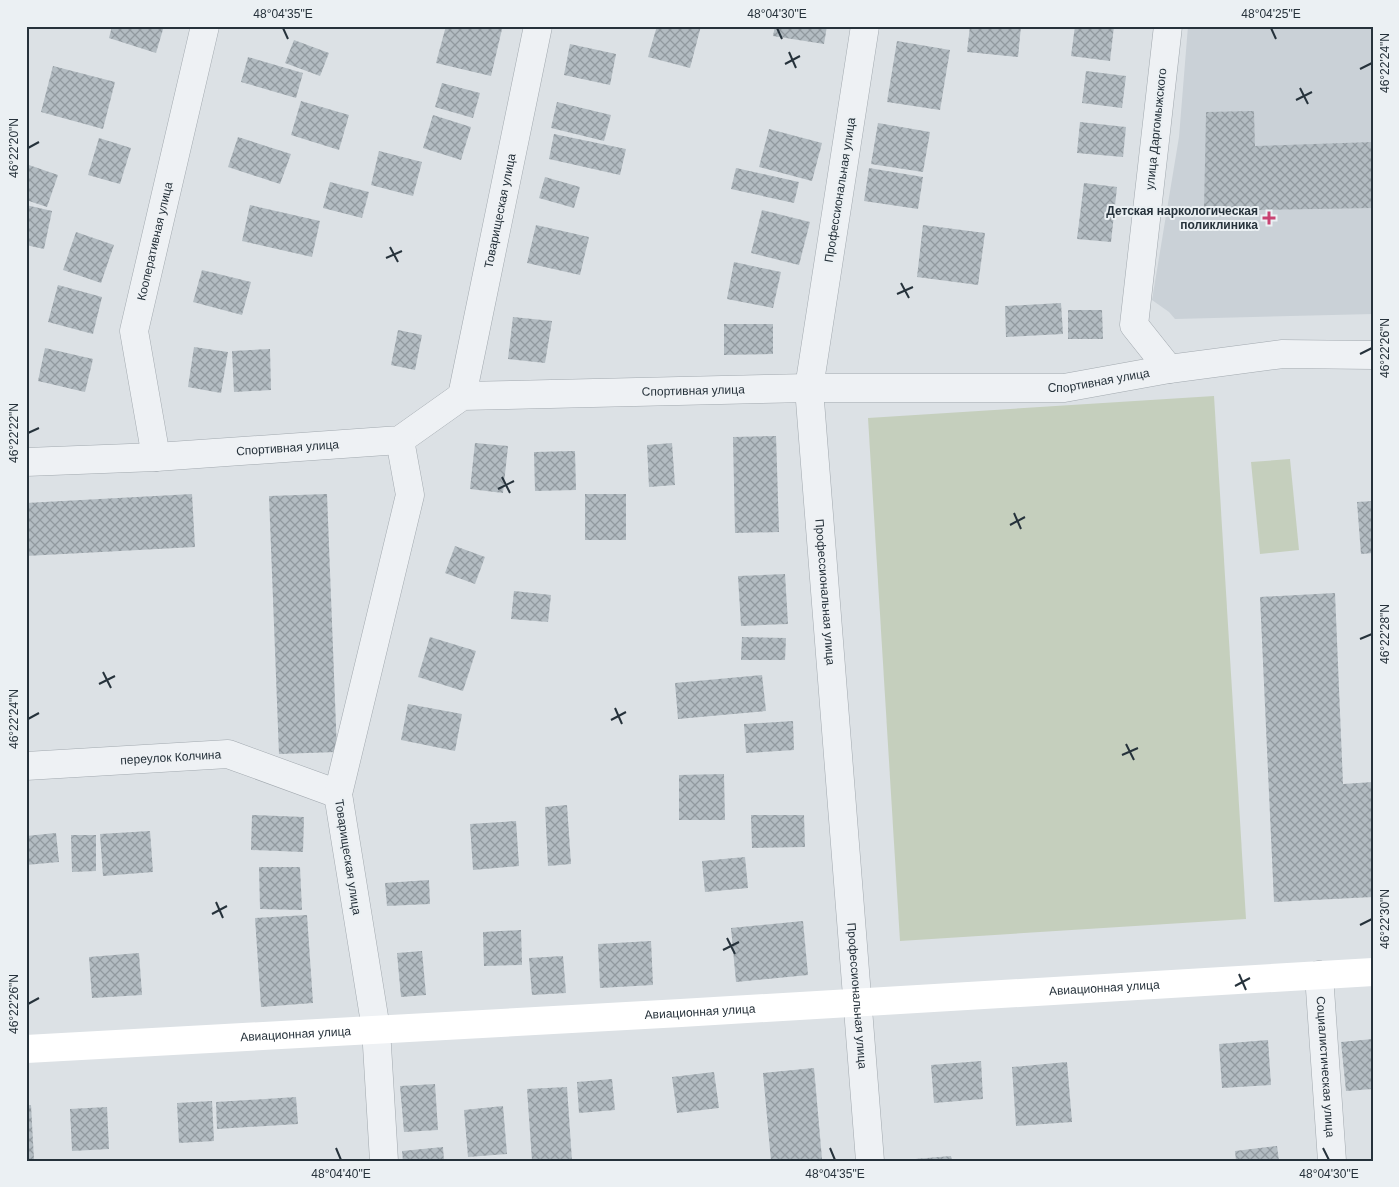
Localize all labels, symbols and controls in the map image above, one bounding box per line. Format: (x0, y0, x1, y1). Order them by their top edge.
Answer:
text: 48°04'35"E (253, 7, 313, 21)
text: 48°04'30"E (747, 7, 807, 21)
text: 48°04'25"E (1241, 7, 1301, 21)
text: 46°22'24"N (1378, 33, 1392, 93)
street label: улица Даргомыжского (1143, 67, 1169, 191)
street label: Профессиональная улица (822, 116, 858, 263)
text: 46°22'20"N (7, 118, 21, 178)
street label: Товарищеская улица (481, 152, 519, 270)
street label: Кооперативная улица (134, 180, 176, 302)
place label: Детская наркологическая поликлиника (1106, 204, 1258, 232)
marker: Детская наркологическая поликлиника (1262, 211, 1276, 225)
text: 46°22'26"N (1378, 318, 1392, 378)
street label: Спортивная улица (1048, 366, 1151, 395)
street label: Спортивная улица (642, 382, 745, 399)
text: 46°22'22"N (7, 403, 21, 463)
street label: Спортивная улица (236, 437, 340, 458)
street label: Профессиональная улица (812, 518, 838, 666)
text: 46°22'28"N (1378, 604, 1392, 664)
text: 46°22'24"N (7, 689, 21, 749)
street label: переулок Колчина (120, 747, 222, 767)
street label: Товарищеская улица (332, 798, 364, 916)
text: 46°22'30"N (1378, 889, 1392, 949)
street label: Профессиональная улица (844, 922, 870, 1070)
text: 46°22'26"N (7, 974, 21, 1034)
street label: Авиационная улица (1049, 978, 1160, 998)
street label: Социалистическая улица (1313, 996, 1337, 1138)
street label: Авиационная улица (644, 1002, 756, 1022)
street label: Авиационная улица (240, 1024, 352, 1044)
text: 48°04'40"E (311, 1167, 371, 1181)
text: 48°04'35"E (805, 1167, 865, 1181)
text: 48°04'30"E (1299, 1167, 1359, 1181)

